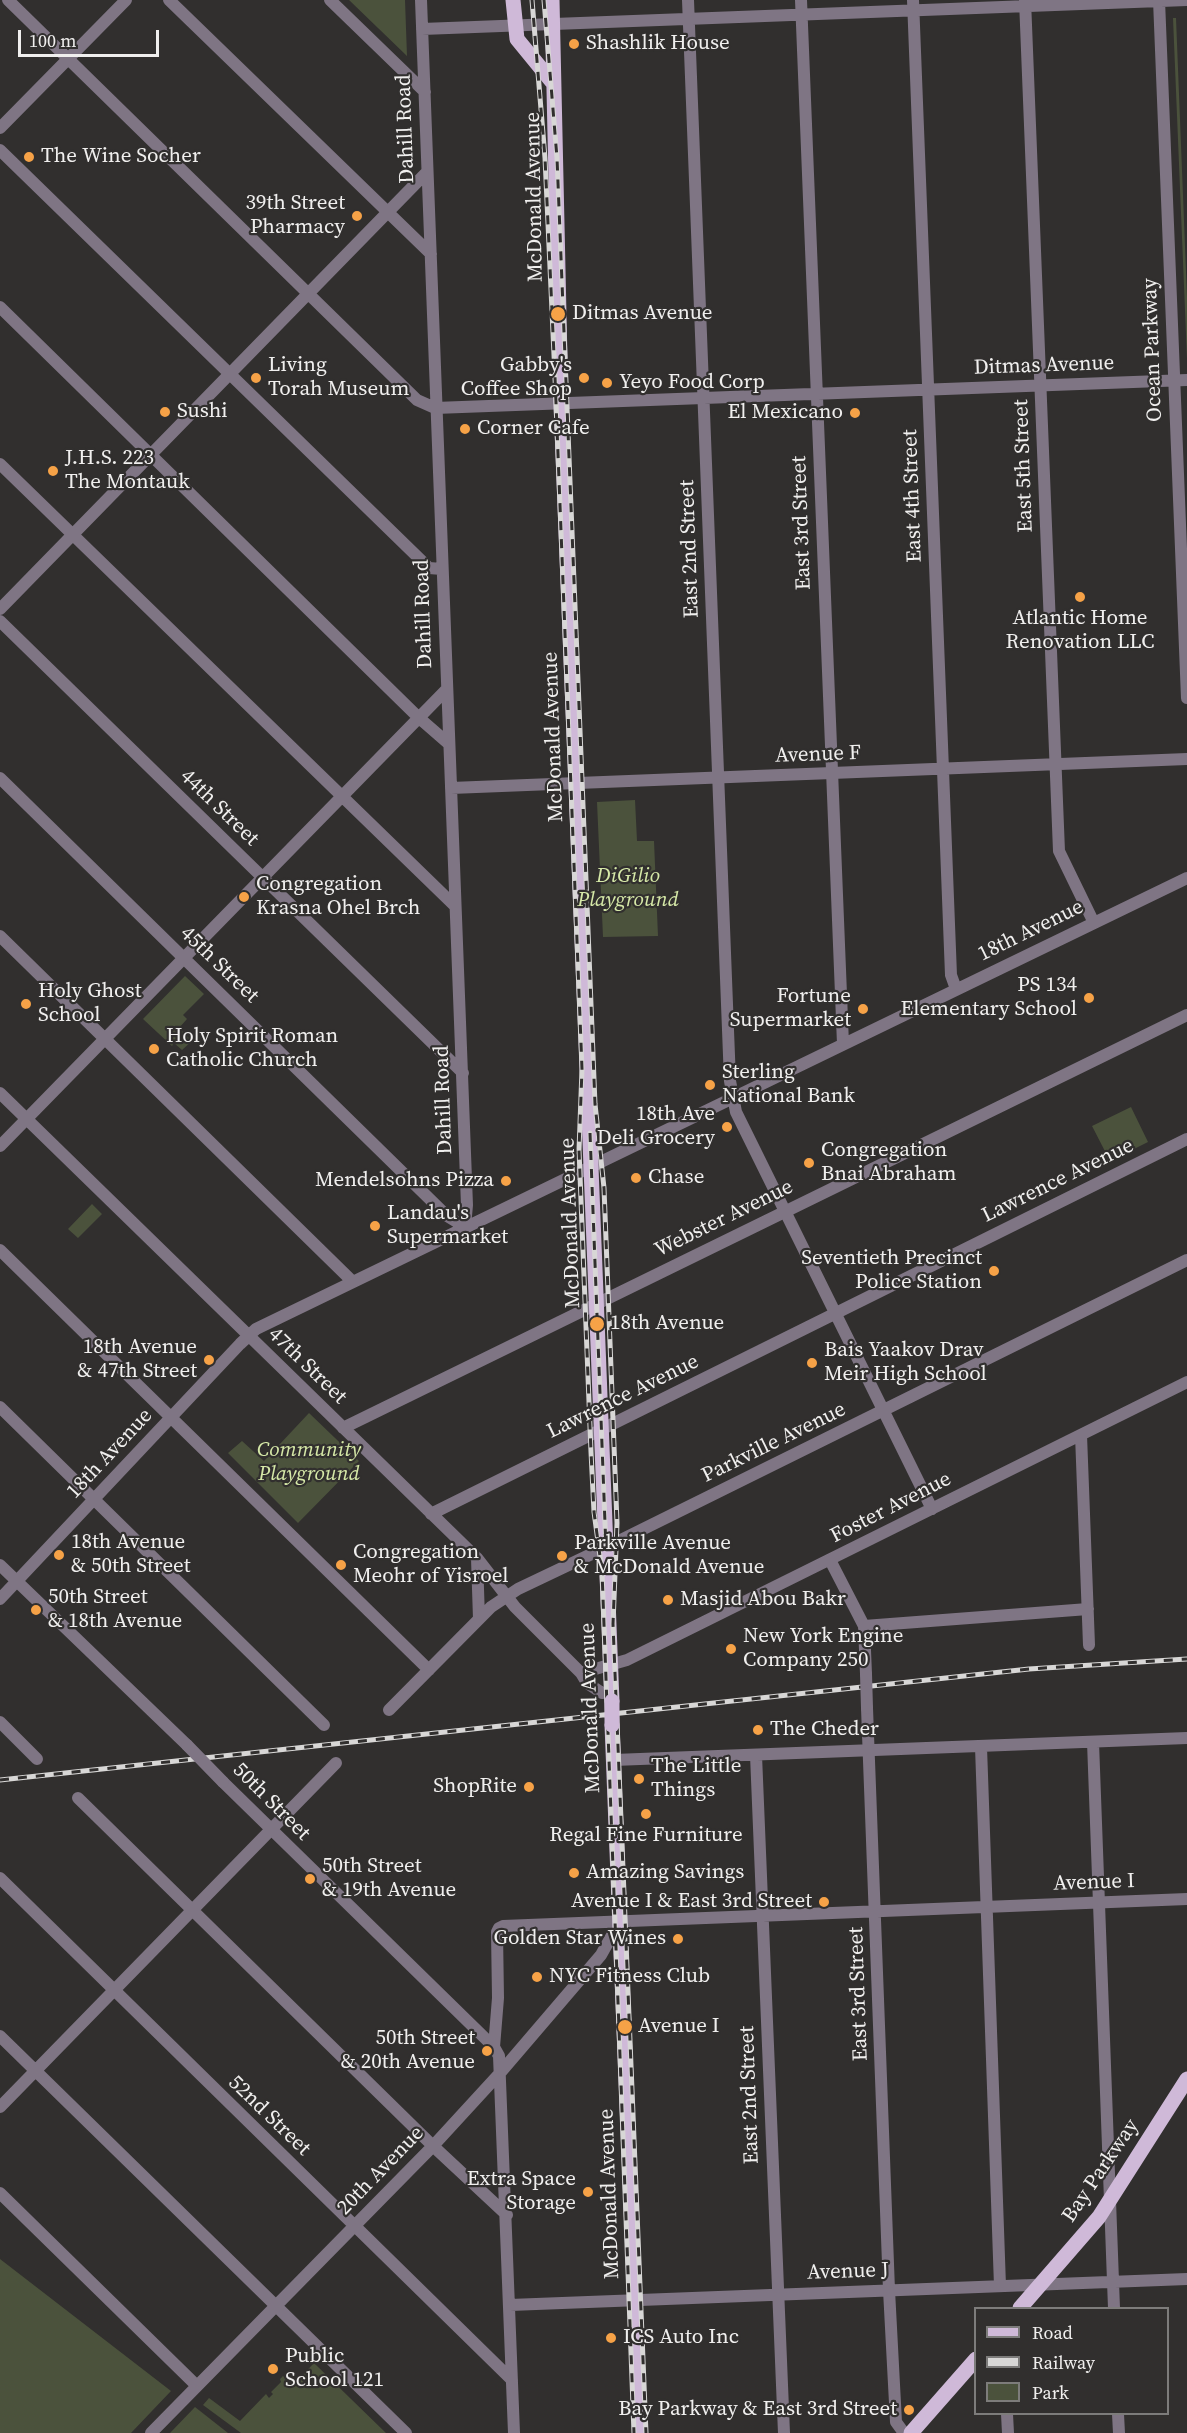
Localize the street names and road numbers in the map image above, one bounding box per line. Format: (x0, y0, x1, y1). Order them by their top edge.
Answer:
street label: Dahill Road (391, 74, 421, 184)
street label: McDonald Avenue (521, 112, 549, 282)
street label: Ocean Parkway (1138, 278, 1168, 422)
street label: Ditmas Avenue (973, 351, 1115, 381)
street label: East 5th Street (1009, 399, 1039, 533)
street label: East 4th Street (898, 429, 928, 563)
street label: East 3rd Street (787, 455, 817, 591)
street label: East 2nd Street (675, 479, 705, 619)
street label: Dahill Road (409, 559, 439, 669)
street label: McDonald Avenue (538, 651, 570, 823)
street label: Avenue F (775, 741, 861, 769)
street label: 44th Street (174, 764, 264, 852)
street label: 18th Avenue (974, 895, 1088, 967)
street label: 45th Street (174, 921, 264, 1009)
street label: Dahill Road (429, 1045, 459, 1155)
street label: Lawrence Avenue (978, 1133, 1138, 1229)
street label: McDonald Avenue (555, 1137, 587, 1309)
street label: Webster Avenue (651, 1175, 797, 1263)
street label: 47th Street (262, 1322, 352, 1410)
street label: Lawrence Avenue (543, 1349, 703, 1445)
street label: Parkville Avenue (698, 1397, 850, 1489)
street label: 18th Avenue (62, 1404, 158, 1504)
street label: Foster Avenue (826, 1467, 956, 1549)
street label: McDonald Avenue (575, 1622, 607, 1794)
street label: 50th Street (227, 1758, 315, 1846)
street label: Avenue I (1053, 1869, 1135, 1897)
street label: East 3rd Street (844, 1926, 874, 2062)
street label: East 2nd Street (735, 2025, 765, 2165)
street label: 52nd Street (223, 2071, 315, 2161)
street label: McDonald Avenue (594, 2108, 626, 2280)
street label: Bay Parkway (1057, 2114, 1145, 2228)
street label: 20th Avenue (332, 2121, 430, 2221)
street label: Avenue J (807, 2258, 889, 2286)

